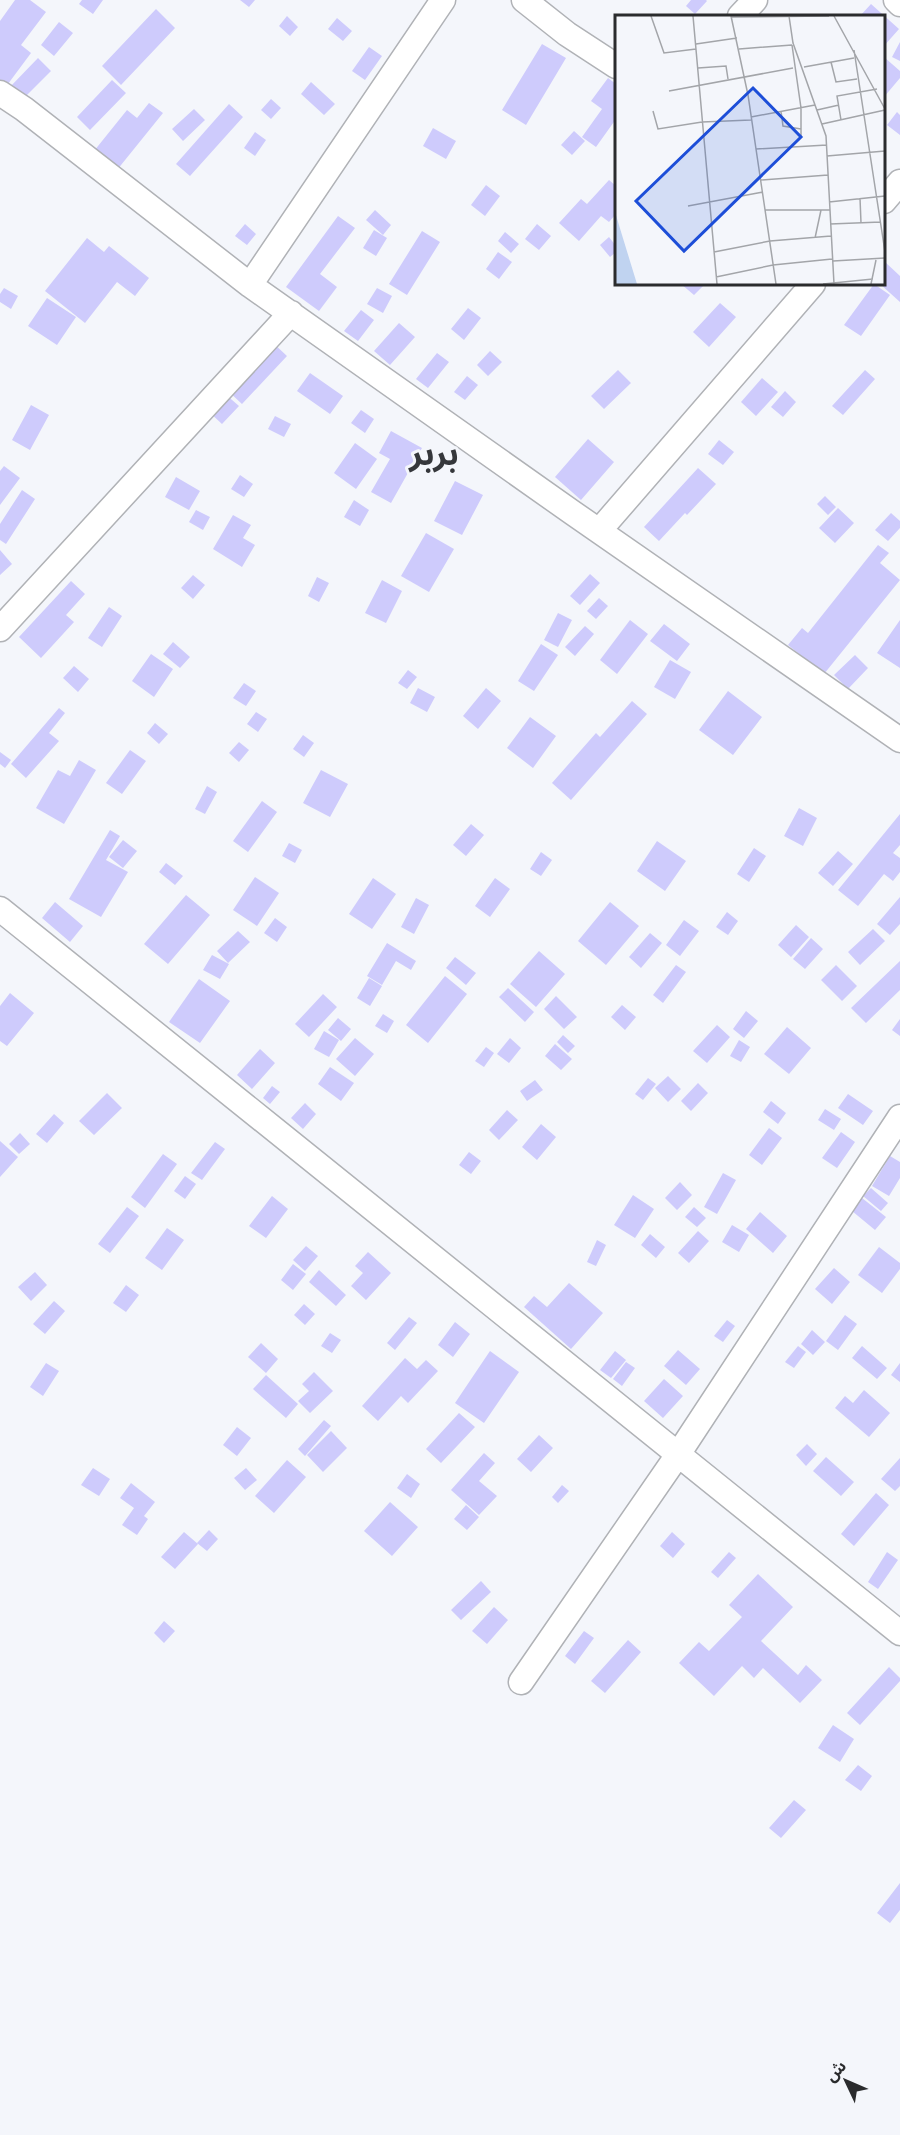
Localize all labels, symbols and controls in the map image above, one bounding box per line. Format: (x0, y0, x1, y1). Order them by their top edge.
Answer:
inset map (615, 15, 885, 285)
district label: بربر (407, 432, 459, 473)
north arrow (816, 2051, 876, 2111)
text: ش (820, 2056, 850, 2085)

